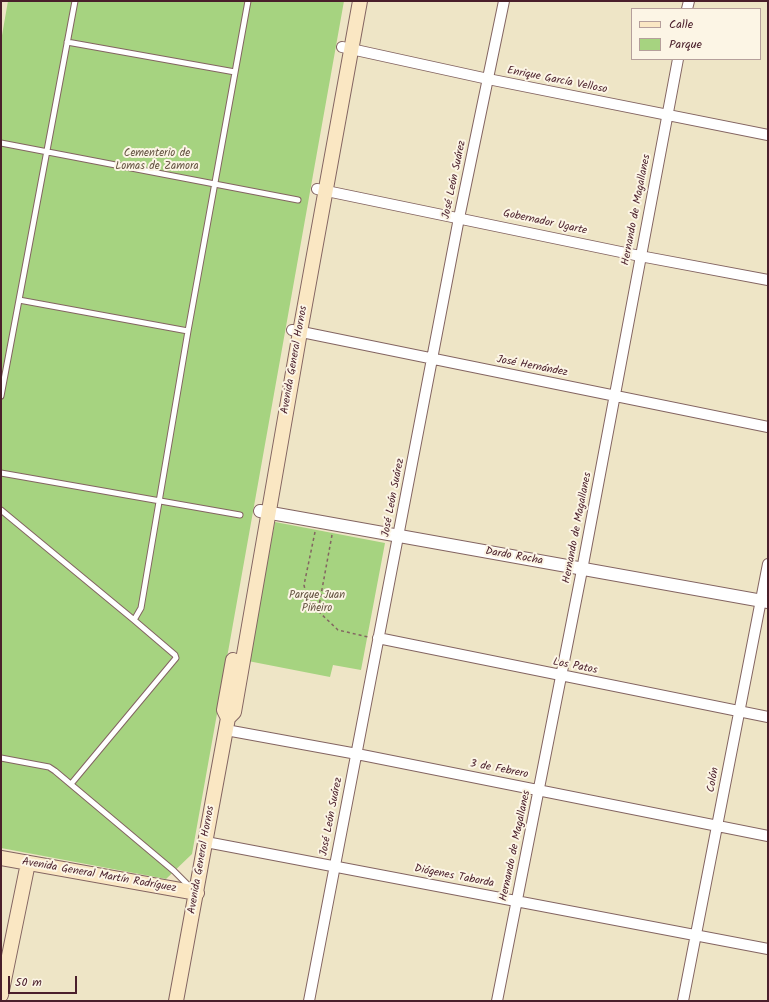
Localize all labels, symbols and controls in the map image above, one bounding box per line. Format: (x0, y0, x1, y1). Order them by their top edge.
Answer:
legend (631, 8, 761, 60)
text: Calle (669, 15, 693, 34)
text: Parque (669, 35, 702, 54)
street label: Enrique García Velloso (506, 65, 608, 97)
street label: José León Suárez (440, 140, 470, 220)
park label: Cementerio de Lomas de Zamora (115, 147, 199, 173)
street label: Hernando de Magallanes (620, 153, 654, 267)
street label: Gobernador Ugarte (502, 208, 588, 238)
street label: Avenida General Hornos (279, 305, 311, 415)
street label: José Hernández (495, 354, 569, 380)
street label: José León Suárez (380, 457, 408, 539)
street label: Hernando de Magallanes (561, 471, 595, 585)
street label: Dardo Rocha (484, 545, 544, 569)
park label: Parque Juan Piñeiro (289, 589, 345, 615)
street label: Los Patos (552, 656, 598, 678)
street label: 3 de Febrero (469, 758, 529, 782)
street label: Colón (705, 766, 723, 794)
street label: José León Suárez (318, 776, 346, 858)
street label: Hernando de Magallanes (498, 789, 534, 903)
street label: Avenida General Hornos (186, 805, 218, 915)
street label: Avenida General Martín Rodríguez (21, 856, 177, 896)
street label: Diógenes Taborda (413, 863, 495, 891)
scale bar (10, 968, 79, 994)
text: 50 m (15, 973, 42, 992)

